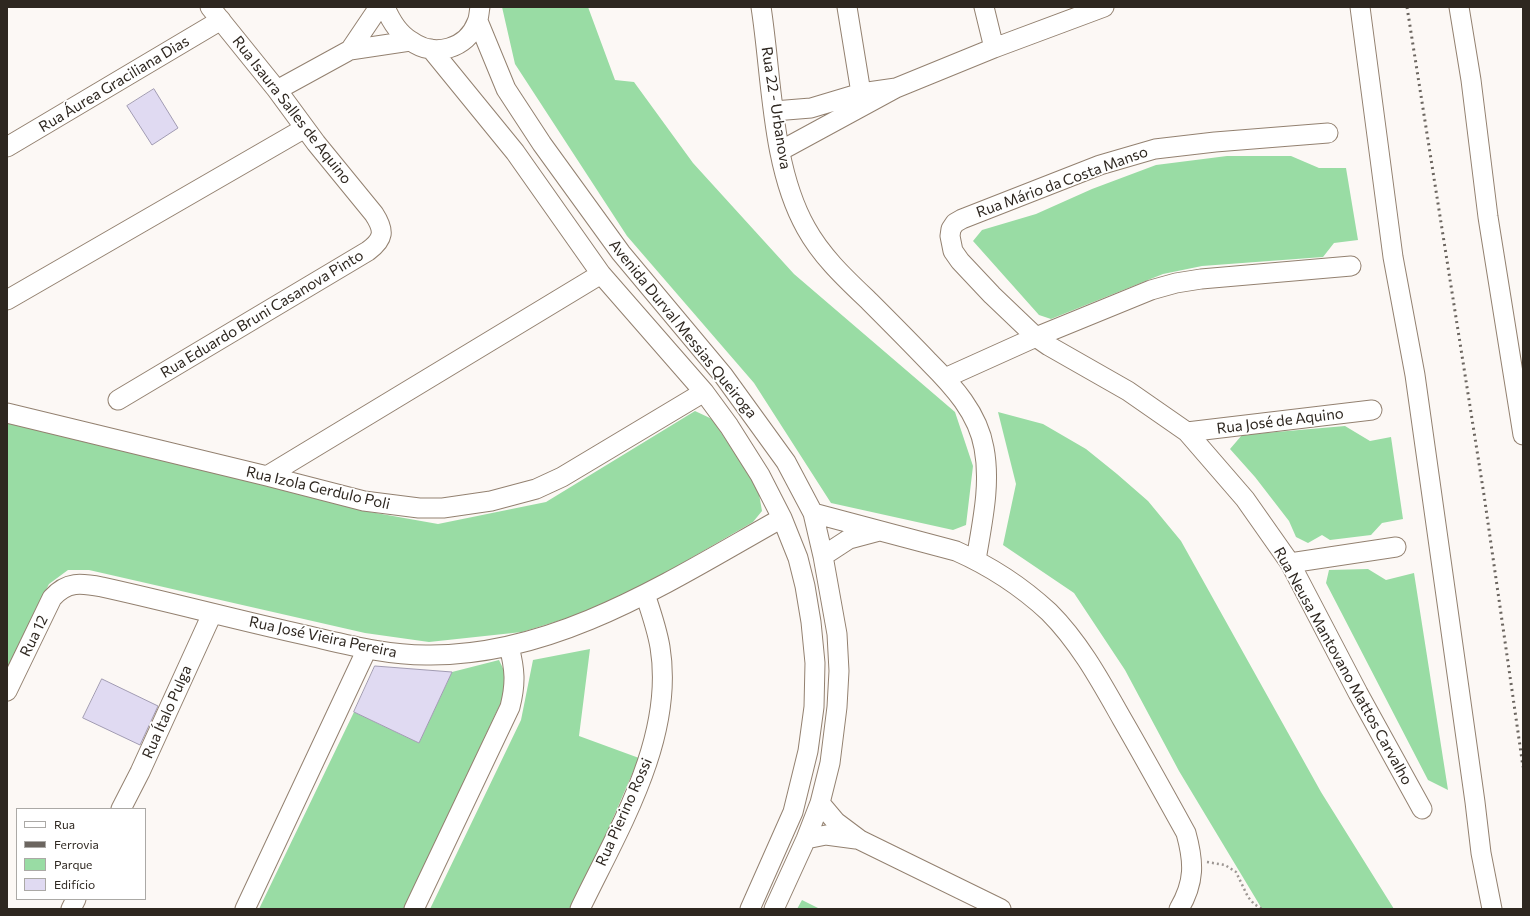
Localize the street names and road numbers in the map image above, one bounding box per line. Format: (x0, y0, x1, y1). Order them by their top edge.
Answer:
street label: Rua Áurea Graciliana Dias (35, 32, 193, 136)
street label: Rua Isaura Salles de Aquino (229, 32, 355, 188)
street label: Rua 22 - Urbanova (757, 45, 795, 171)
street label: Rua Mário da Costa Manso (974, 143, 1150, 221)
street label: Avenida Durval Messias Queiroga (605, 236, 761, 422)
street label: Rua Eduardo Bruni Casanova Pinto (157, 246, 367, 382)
street label: Rua José de Aquino (1215, 404, 1345, 438)
street label: Rua Izola Gerdulo Poli (244, 463, 392, 513)
street label: Rua Neusa Mantovano Mattos Carvalho (1270, 544, 1416, 788)
street label: Rua 12 (16, 612, 52, 660)
street label: Rua José Vieira Pereira (247, 613, 399, 661)
street label: Rua Ítalo Pulga (138, 662, 196, 762)
street label: Rua Pierino Rossi (592, 755, 656, 869)

